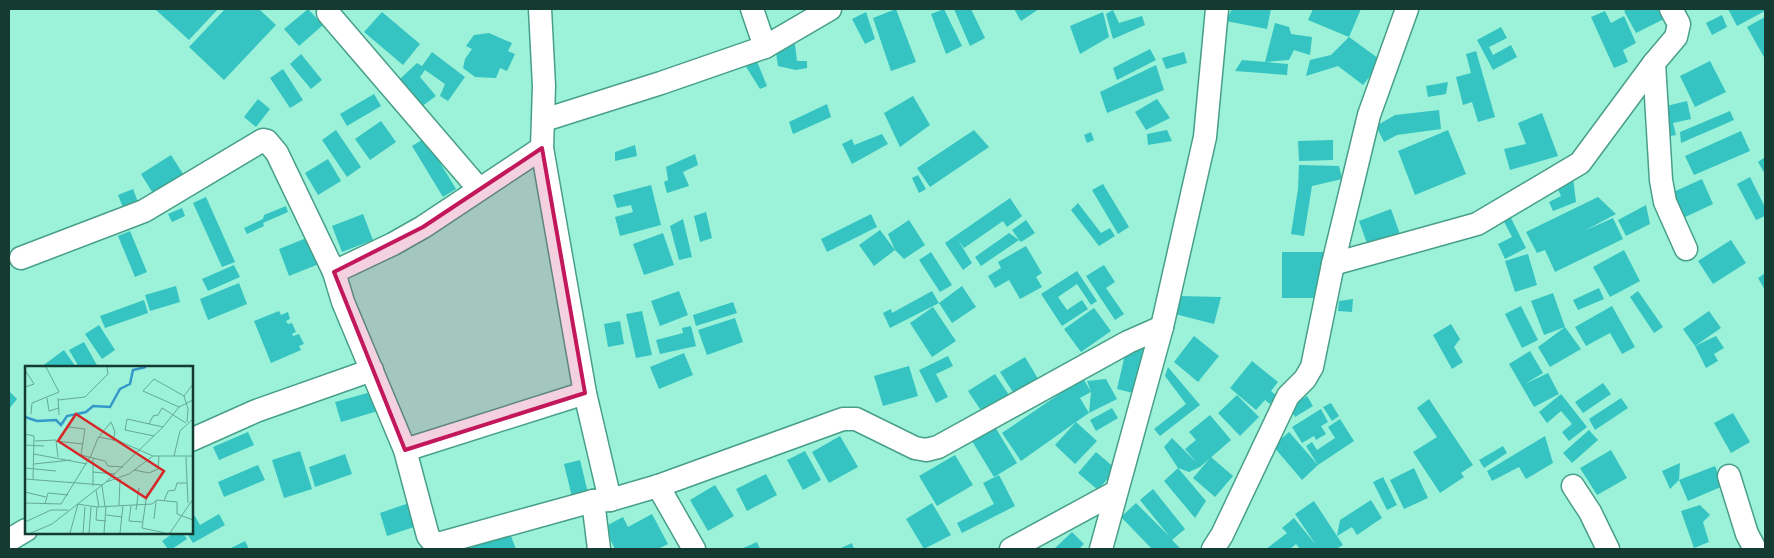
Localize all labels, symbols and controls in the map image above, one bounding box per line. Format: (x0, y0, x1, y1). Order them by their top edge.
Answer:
inset map (25, 366, 192, 533)

